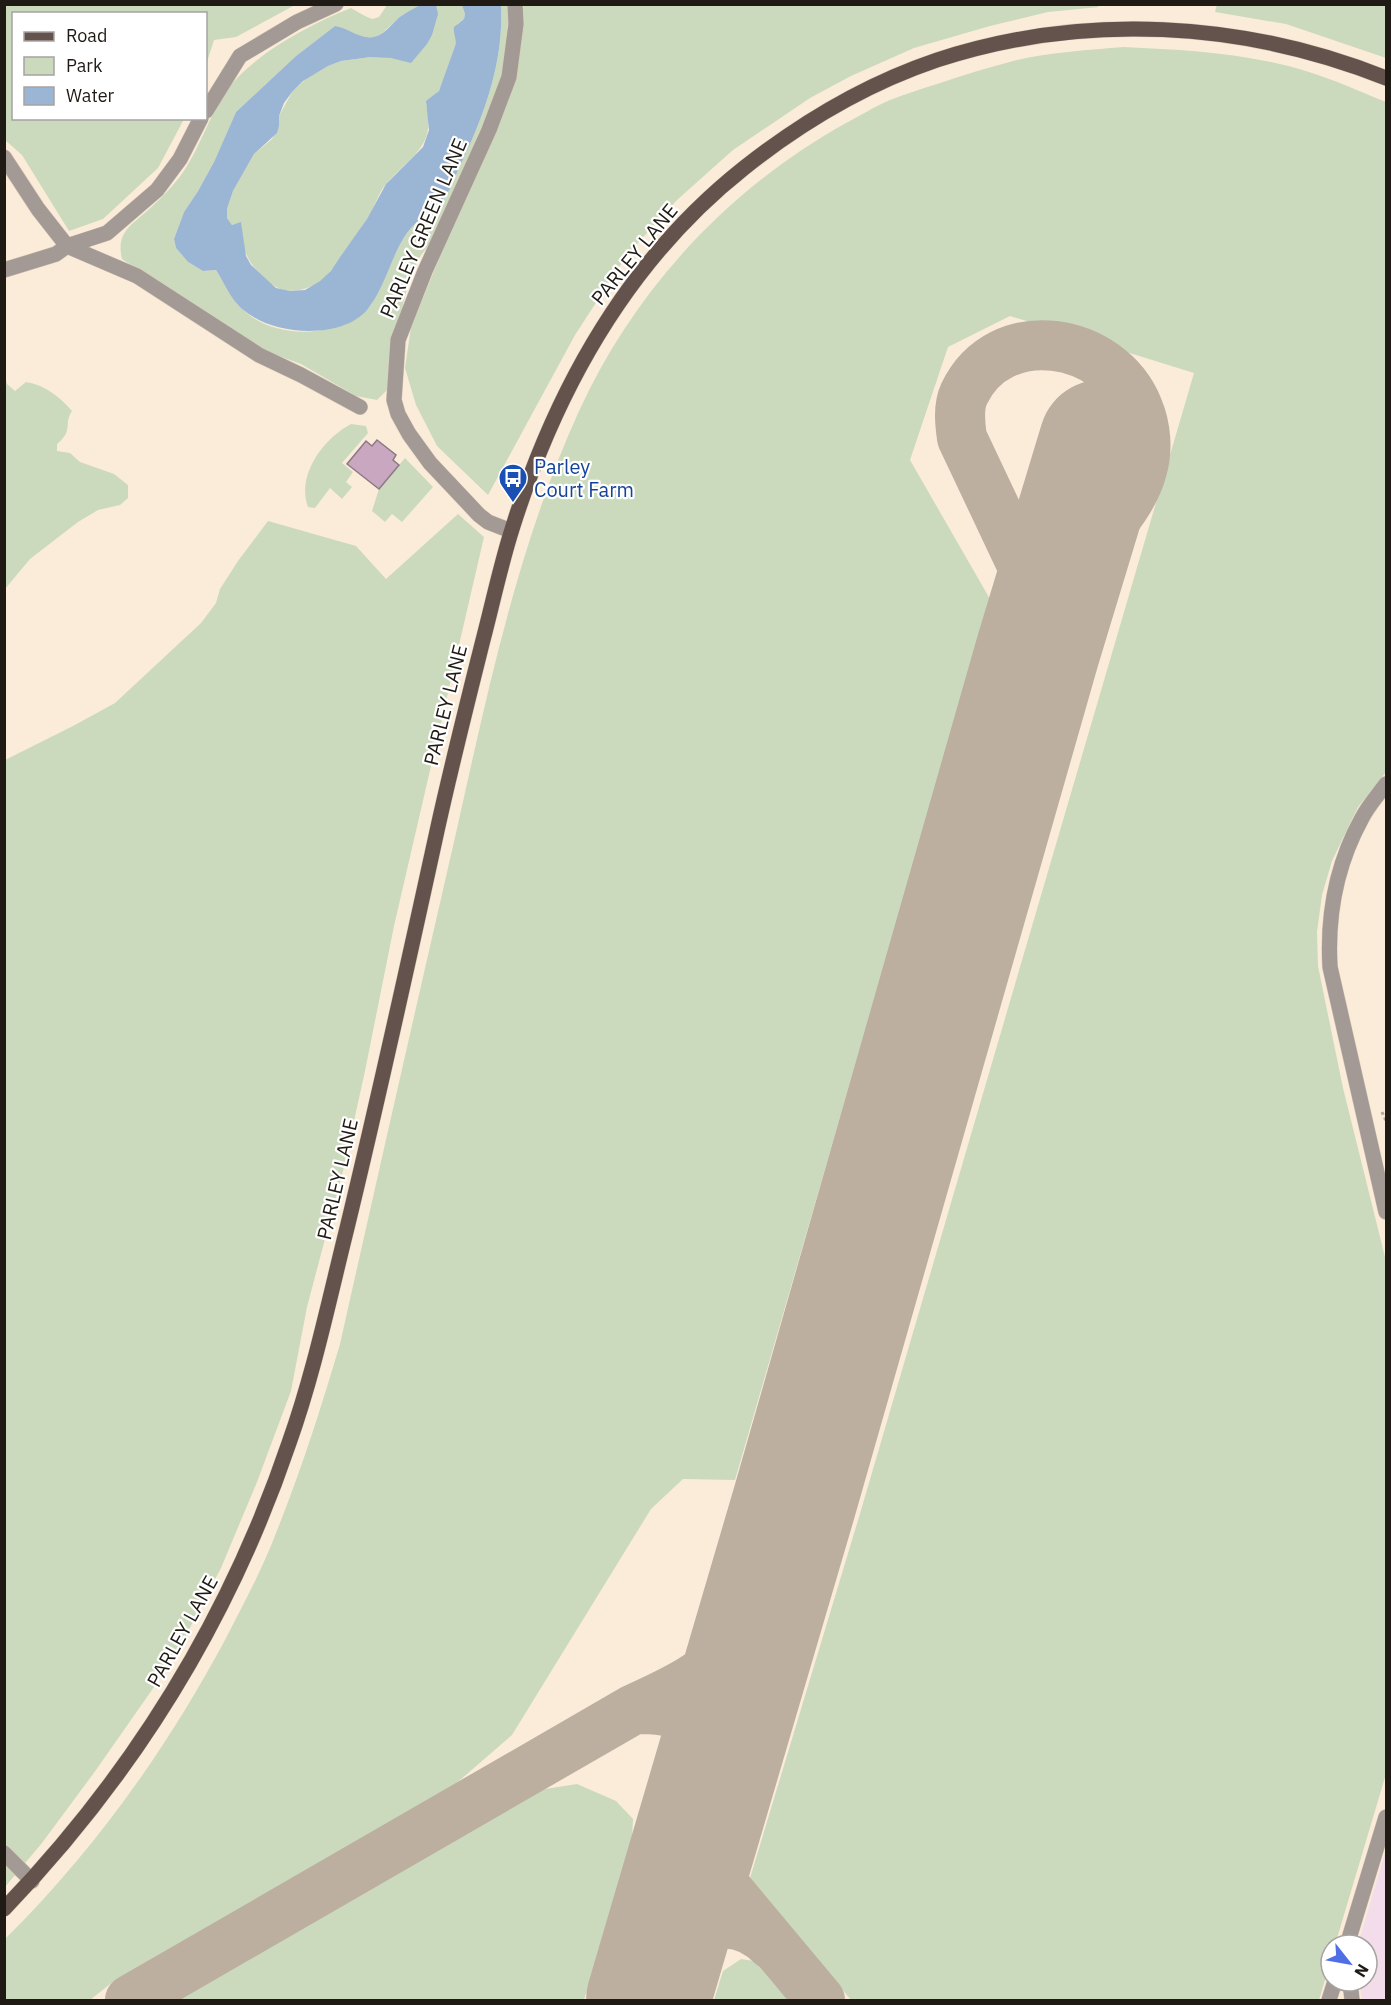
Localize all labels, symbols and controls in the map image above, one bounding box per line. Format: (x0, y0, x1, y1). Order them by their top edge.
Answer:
legend (12, 12, 207, 120)
text: Road (66, 24, 107, 47)
text: Park (66, 54, 103, 77)
text: Water (66, 84, 115, 107)
street label: PARLEY GREEN LANE (373, 134, 473, 322)
street label: PARLEY LANE (585, 197, 683, 311)
place label: Parley Court Farm (534, 453, 634, 503)
bus stop icon: Parley Court Farm (497, 462, 529, 504)
street label: PARLEY LANE (417, 642, 473, 768)
street label: PARLEY LANE (310, 1116, 364, 1242)
street label: PARLEY LANE (140, 1570, 224, 1692)
north arrow (1319, 1933, 1379, 1993)
text: N (1350, 1961, 1373, 1981)

